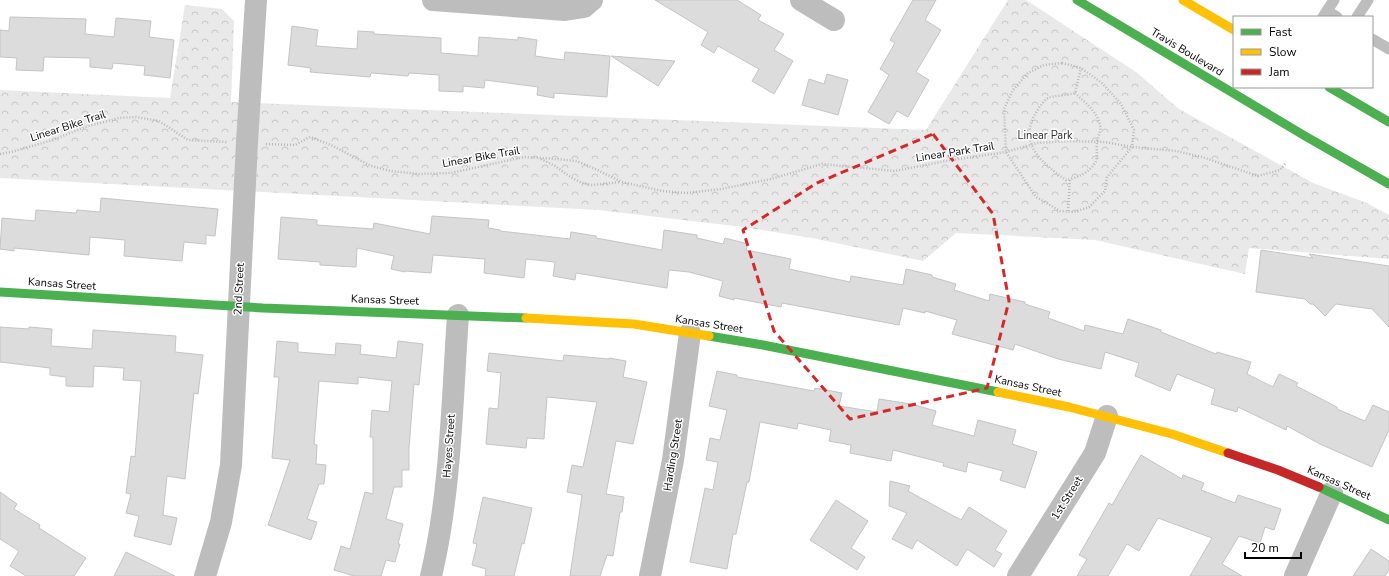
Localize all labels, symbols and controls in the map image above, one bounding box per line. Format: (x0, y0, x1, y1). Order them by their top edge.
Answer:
legend (1233, 16, 1373, 88)
street label: Travis Boulevard (1148, 24, 1226, 80)
text: Fast (1269, 24, 1292, 40)
text: Slow (1269, 44, 1297, 60)
text: Jam (1268, 64, 1290, 80)
street label: Linear Bike Trail (28, 107, 108, 145)
park label: Linear Park (1017, 128, 1073, 143)
street label: Linear Park Trail (915, 138, 996, 166)
street label: Linear Bike Trail (441, 143, 522, 171)
street label: 2nd Street (230, 262, 248, 315)
street label: Kansas Street (27, 274, 97, 294)
street label: Kansas Street (351, 291, 419, 309)
street label: Kansas Street (674, 311, 744, 337)
street label: Kansas Street (993, 372, 1063, 400)
street label: Hayes Street (439, 414, 459, 478)
street label: Harding Street (660, 418, 686, 492)
street label: Kansas Street (1305, 462, 1373, 504)
street label: 1st Street (1048, 473, 1086, 523)
scale bar (1245, 534, 1301, 560)
text: 20 m (1251, 540, 1279, 556)

